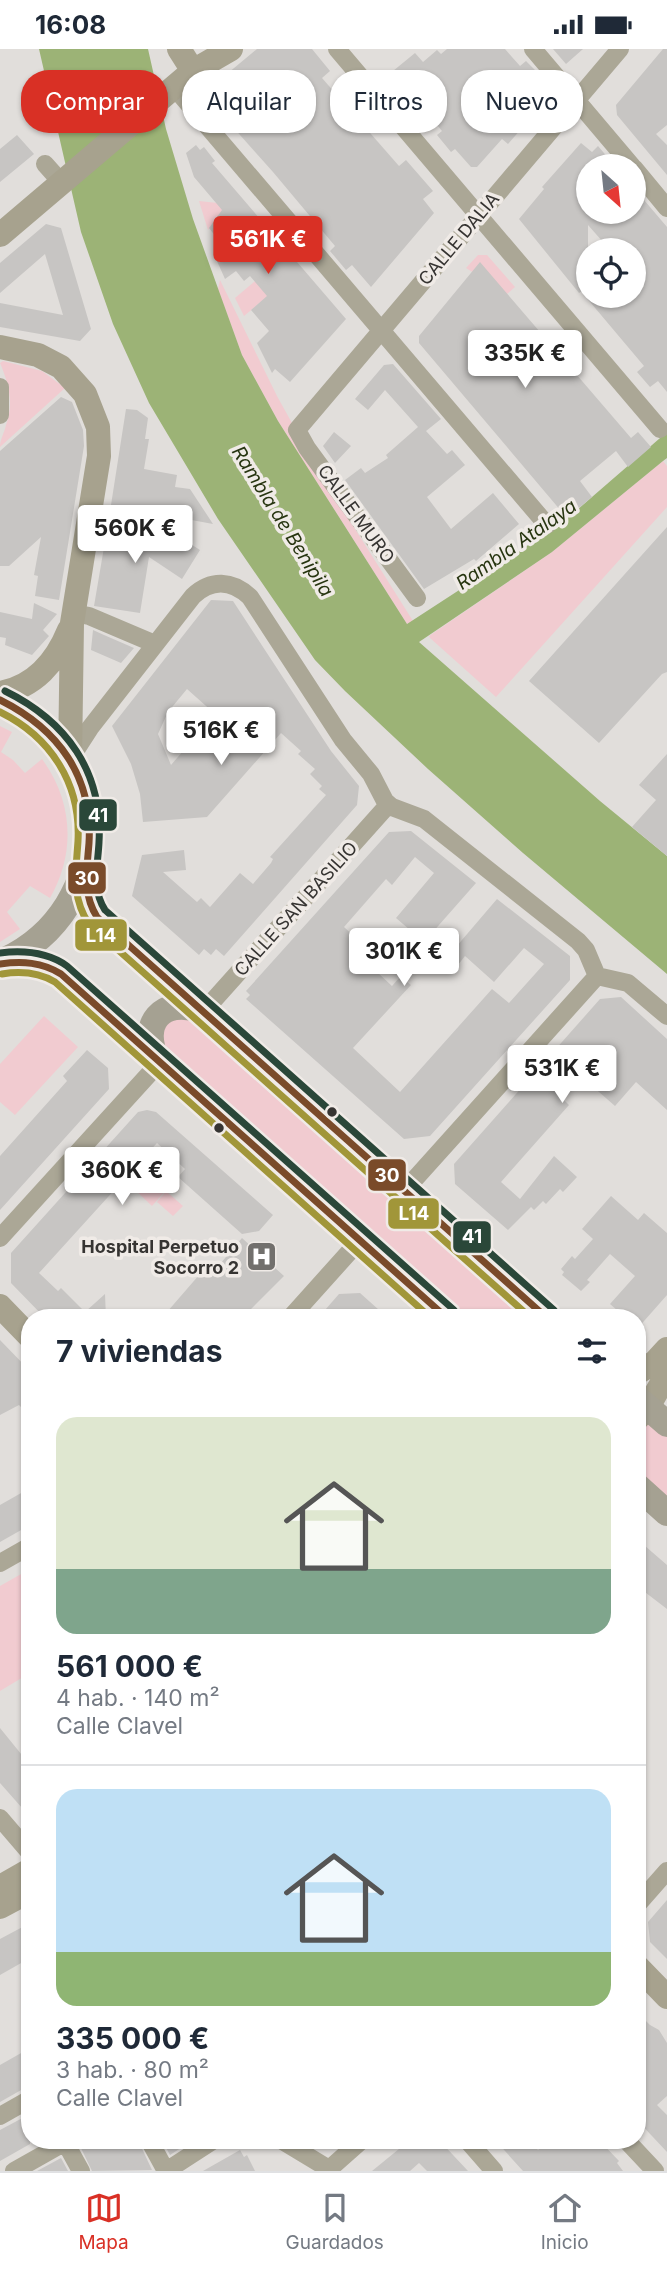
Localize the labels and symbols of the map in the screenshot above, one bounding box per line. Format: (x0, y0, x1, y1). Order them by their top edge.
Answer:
north arrow (576, 154, 646, 224)
street label: CALLE DALIA (414, 188, 503, 289)
pin: 561K € (211, 217, 325, 276)
pin: 335K € (468, 331, 582, 390)
water label: Rambla de Benipila (227, 442, 338, 601)
street label: CALLE MURO (314, 460, 399, 567)
water label: Rambla Atalaya (452, 494, 581, 595)
pin: 560K € (78, 505, 192, 565)
pin: 516K € (164, 707, 278, 767)
line badge: 41 (78, 798, 118, 832)
text: 41 (88, 804, 108, 827)
street label: CALLE SAN BASILIO (230, 837, 361, 980)
line badge: 30 (67, 861, 107, 895)
text: 30 (74, 867, 100, 890)
line badge: L14 (74, 918, 128, 952)
text: L14 (86, 924, 116, 947)
pin: 301K € (347, 929, 461, 988)
pin: 531K € (505, 1045, 619, 1105)
unlabelled marker (325, 1105, 339, 1119)
unlabelled marker (212, 1121, 226, 1135)
pin: 360K € (65, 1147, 179, 1207)
line badge: 30 (367, 1158, 407, 1192)
text: 30 (374, 1164, 400, 1187)
line badge: L14 (387, 1197, 440, 1230)
text: L14 (399, 1202, 429, 1225)
line badge: 41 (452, 1220, 492, 1254)
text: 41 (462, 1225, 482, 1248)
place label: Hospital Perpetuo Socorro 2 (81, 1236, 239, 1278)
hospital icon: Hospital Perpetuo Socorro 2 (245, 1240, 279, 1274)

